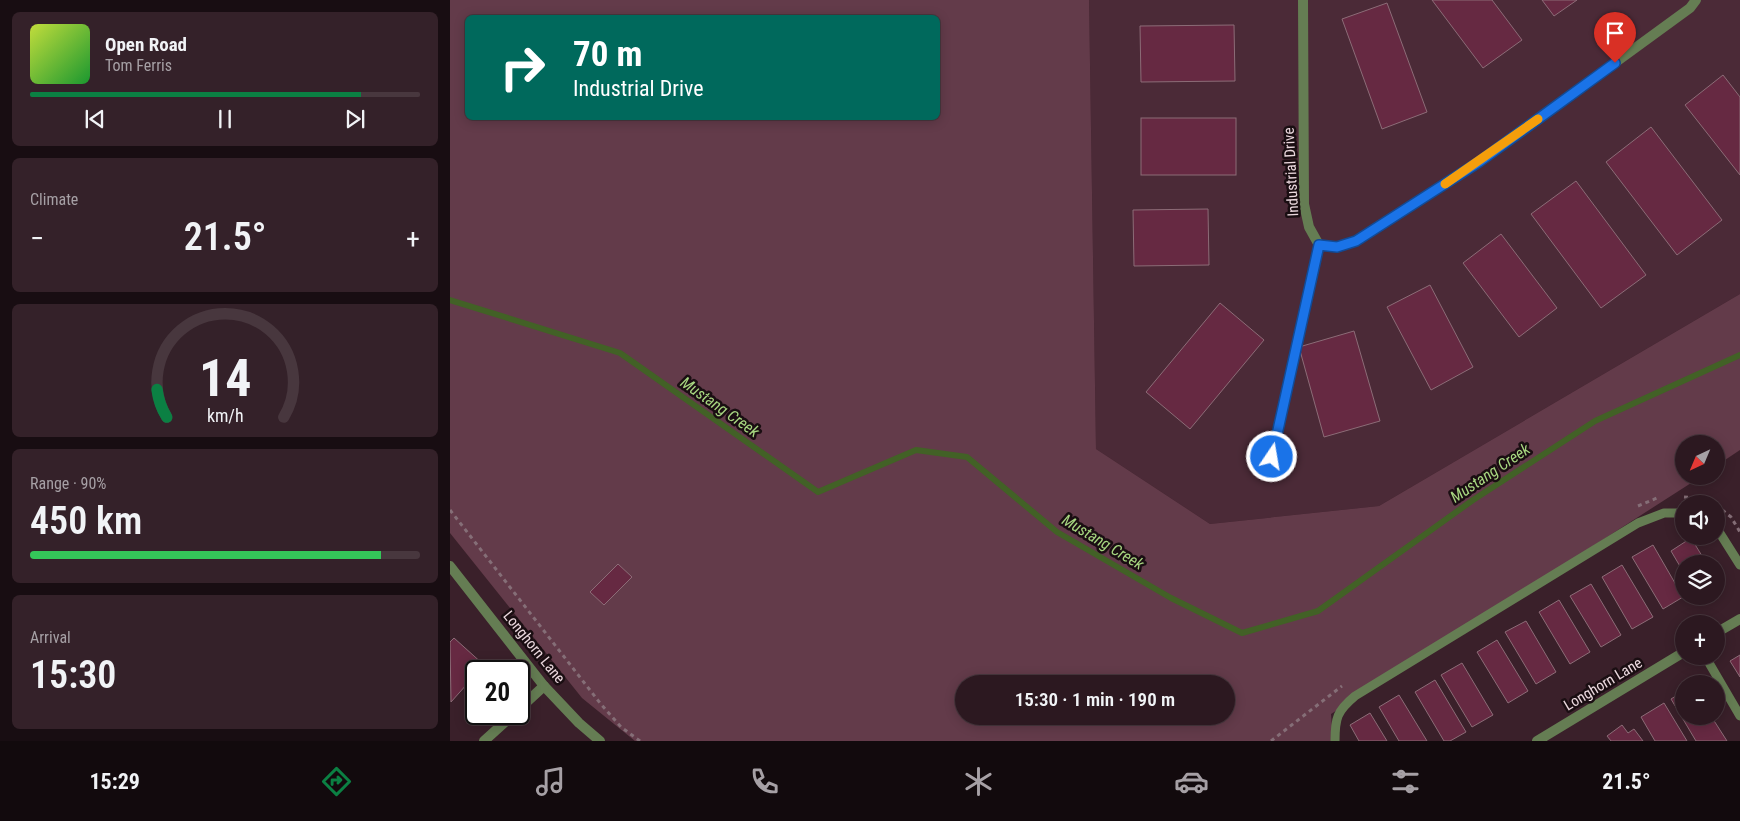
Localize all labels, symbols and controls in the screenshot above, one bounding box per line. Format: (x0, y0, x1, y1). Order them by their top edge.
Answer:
pin (1594, 12, 1636, 63)
icon: arrive (1601, 19, 1629, 47)
text: Open Road (105, 33, 187, 56)
text: 70 m (573, 34, 642, 75)
icon: right (490, 35, 555, 100)
text: Tom Ferris (105, 56, 172, 75)
text: Industrial Drive (573, 76, 704, 101)
icon: previous (81, 105, 109, 133)
icon: pause (211, 105, 239, 133)
icon: next (341, 105, 369, 133)
street label: Industrial Drive (1280, 127, 1302, 217)
text: Climate (30, 190, 78, 209)
text: 21.5° (184, 215, 266, 259)
text: − (30, 222, 44, 255)
text: + (406, 222, 420, 255)
text: 14 (199, 348, 251, 409)
water label: Mustang Creek (677, 373, 764, 442)
text: km/h (207, 405, 243, 426)
position arrow (1245, 430, 1297, 482)
north arrow (1675, 435, 1725, 485)
map controls (1675, 435, 1725, 725)
water label: Mustang Creek (1447, 439, 1534, 507)
text: Range · 90% (30, 474, 106, 493)
button: sound (1675, 495, 1725, 545)
text: 450 km (30, 499, 142, 543)
water label: Mustang Creek (1059, 510, 1148, 574)
button: layers (1675, 555, 1725, 605)
street label: Longhorn Lane (499, 607, 569, 687)
button: + (1675, 615, 1725, 665)
text: Arrival (30, 628, 71, 647)
text: 15:30 (30, 653, 116, 697)
street label: Longhorn Lane (1561, 654, 1645, 714)
speed limit sign: 20 (465, 660, 530, 725)
button: − (1675, 675, 1725, 725)
text: 15:30 · 1 min · 190 m (1015, 688, 1175, 711)
icon: directions (319, 764, 354, 799)
icon: music (533, 764, 568, 799)
icon: phone (747, 764, 782, 799)
icon: climate (961, 764, 996, 799)
icon: car (1174, 764, 1209, 799)
icon: filters (1388, 764, 1423, 799)
text: 15:29 (89, 769, 140, 794)
text: 21.5° (1602, 769, 1650, 794)

